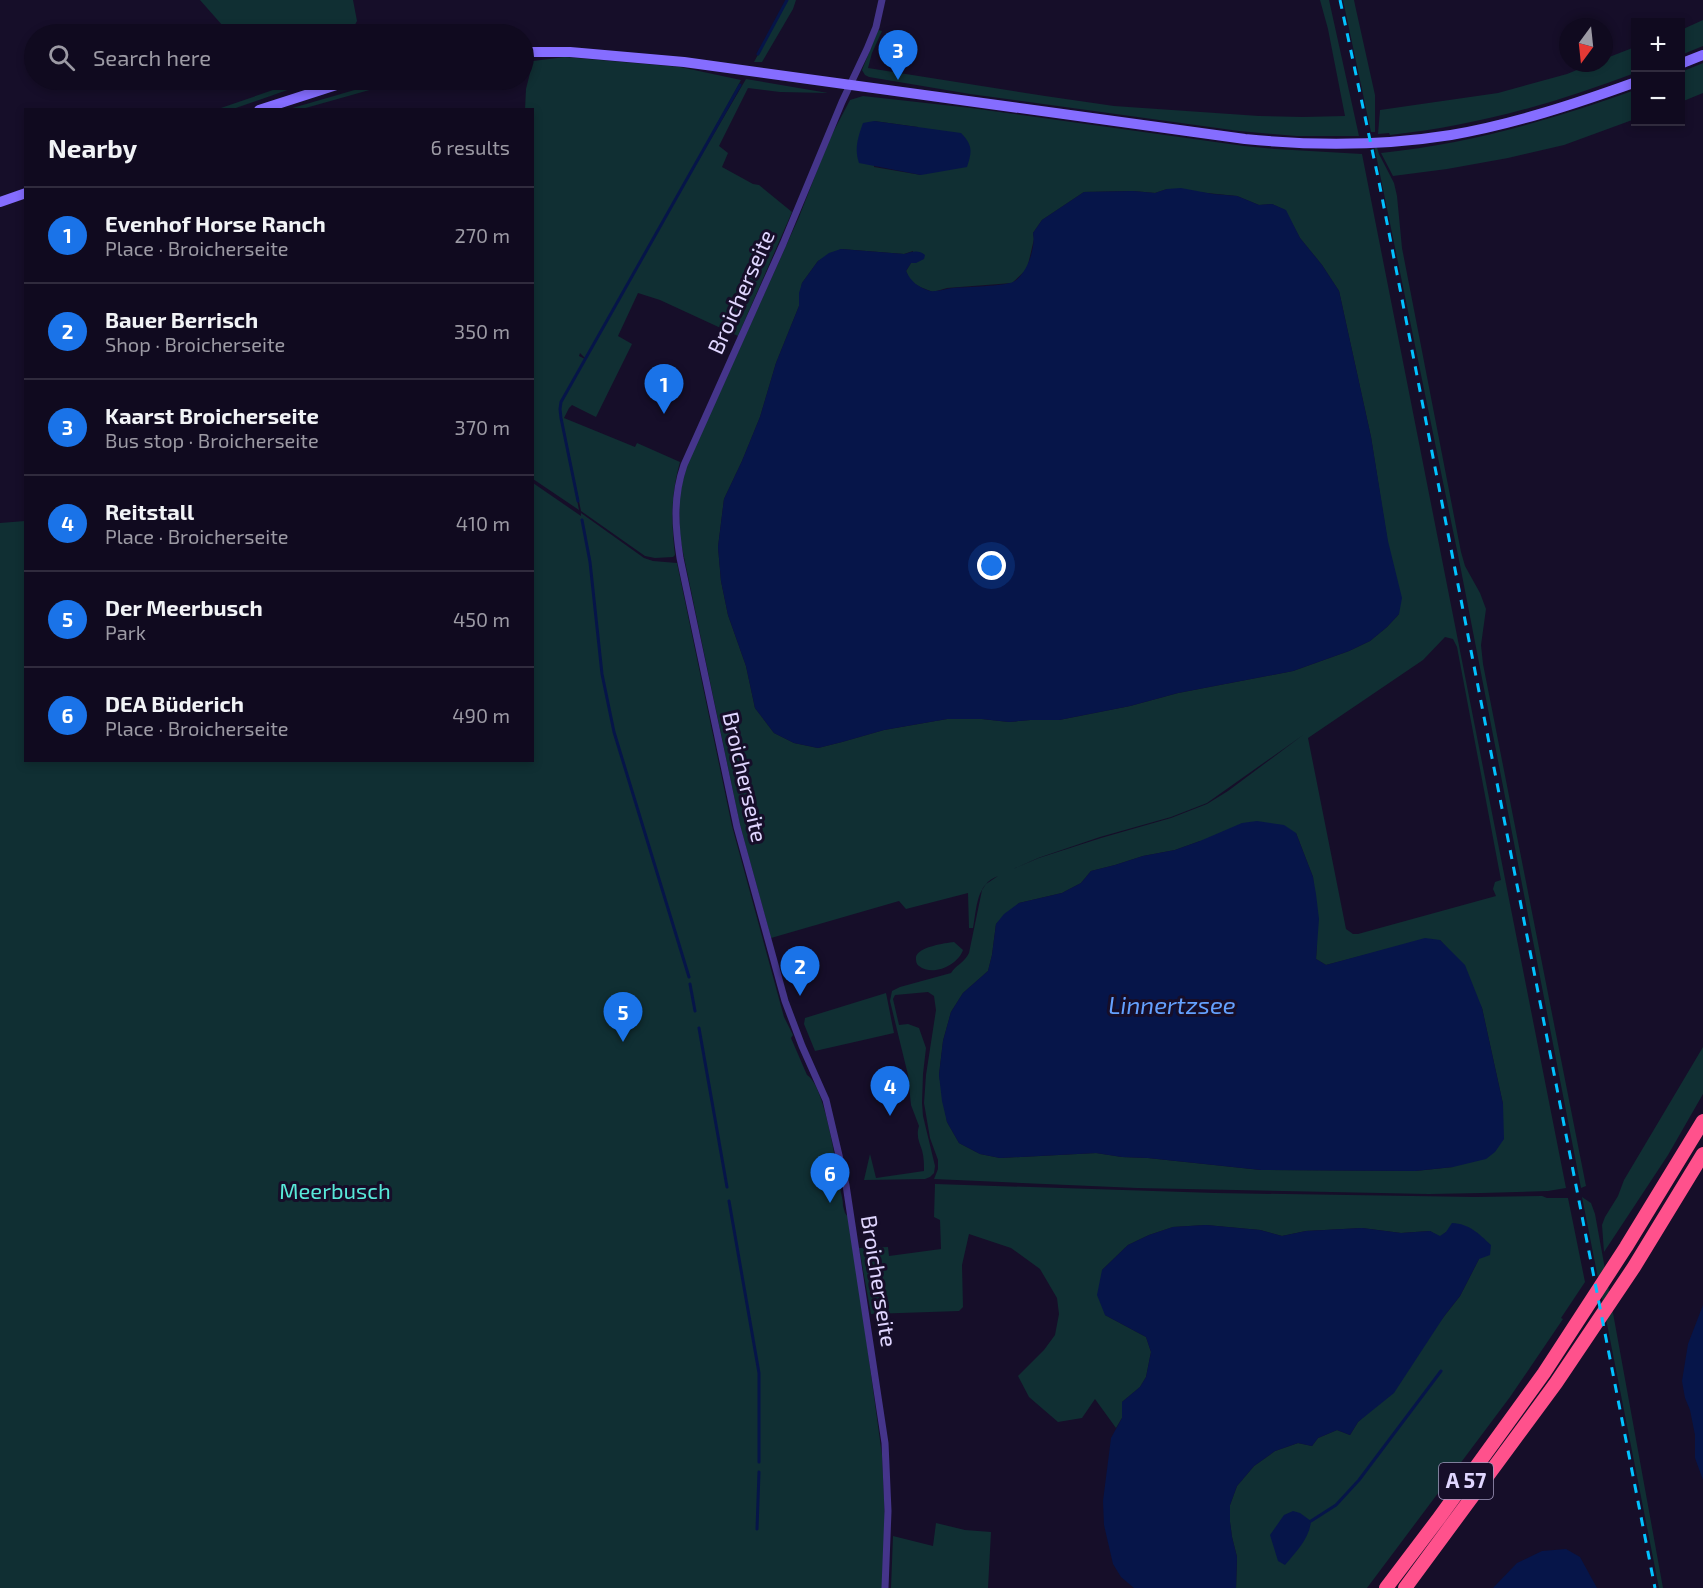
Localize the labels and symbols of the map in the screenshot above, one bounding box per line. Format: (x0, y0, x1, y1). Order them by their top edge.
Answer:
north arrow (1559, 18, 1613, 72)
pin: 3 (878, 31, 918, 80)
street label: Broicherseite (701, 226, 779, 358)
pin: 1 (644, 364, 684, 414)
your location (977, 551, 1006, 580)
street label: Broicherseite (718, 709, 774, 844)
pin: 2 (780, 946, 820, 996)
water label: Linnertzsee (1108, 990, 1236, 1019)
pin: 5 (604, 992, 642, 1042)
pin: 4 (870, 1066, 910, 1116)
pin: 6 (810, 1154, 850, 1203)
park label: Meerbusch (279, 1177, 391, 1203)
street label: Broicherseite (857, 1213, 903, 1349)
road number: A 57 (1439, 1463, 1493, 1499)

